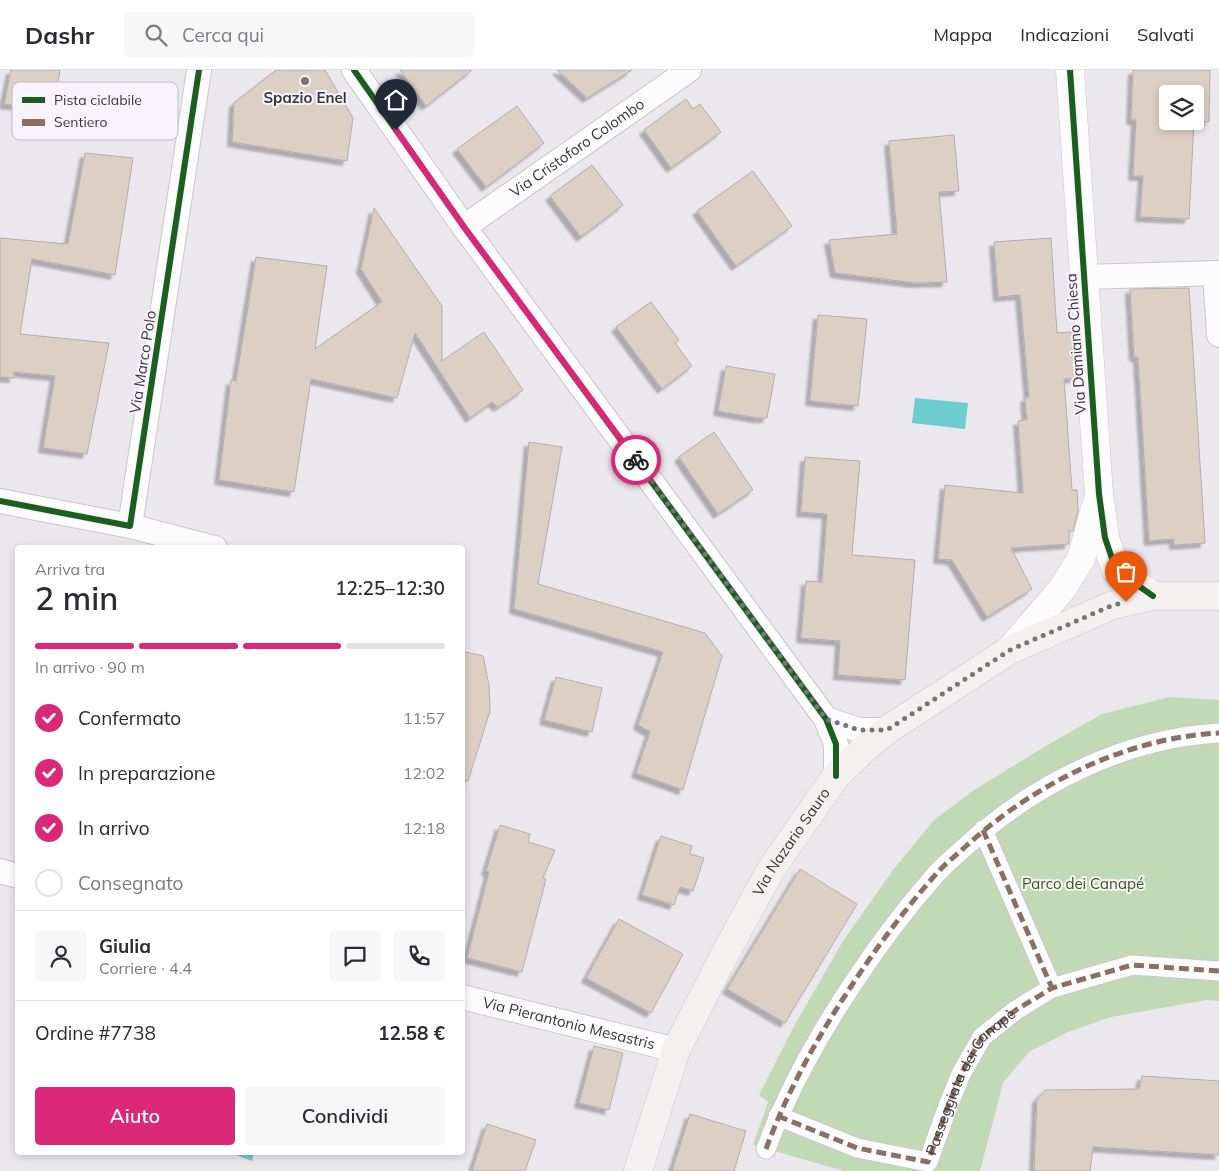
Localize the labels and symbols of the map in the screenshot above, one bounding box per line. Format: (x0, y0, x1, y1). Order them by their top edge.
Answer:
marker: Spazio Enel (299, 75, 311, 87)
pin (375, 79, 417, 130)
legend (12, 82, 178, 140)
place label: Spazio Enel (263, 88, 347, 107)
text: Pista ciclabile (54, 91, 142, 109)
street label: Via Cristoforo Colombo (506, 94, 648, 201)
text: Sentiero (54, 113, 107, 131)
street label: Via Damiano Chiesa (1061, 273, 1090, 415)
street label: Via Marco Polo (125, 309, 160, 415)
courier (611, 435, 661, 485)
pin (1105, 551, 1147, 602)
street label: Via Nazario Sauro (748, 784, 834, 899)
park label: Parco dei Canapé (1022, 874, 1144, 893)
street label: Via Pierantonio Mesastris (481, 992, 657, 1053)
street label: Passeggiata dei Canapè (921, 1004, 1019, 1158)

